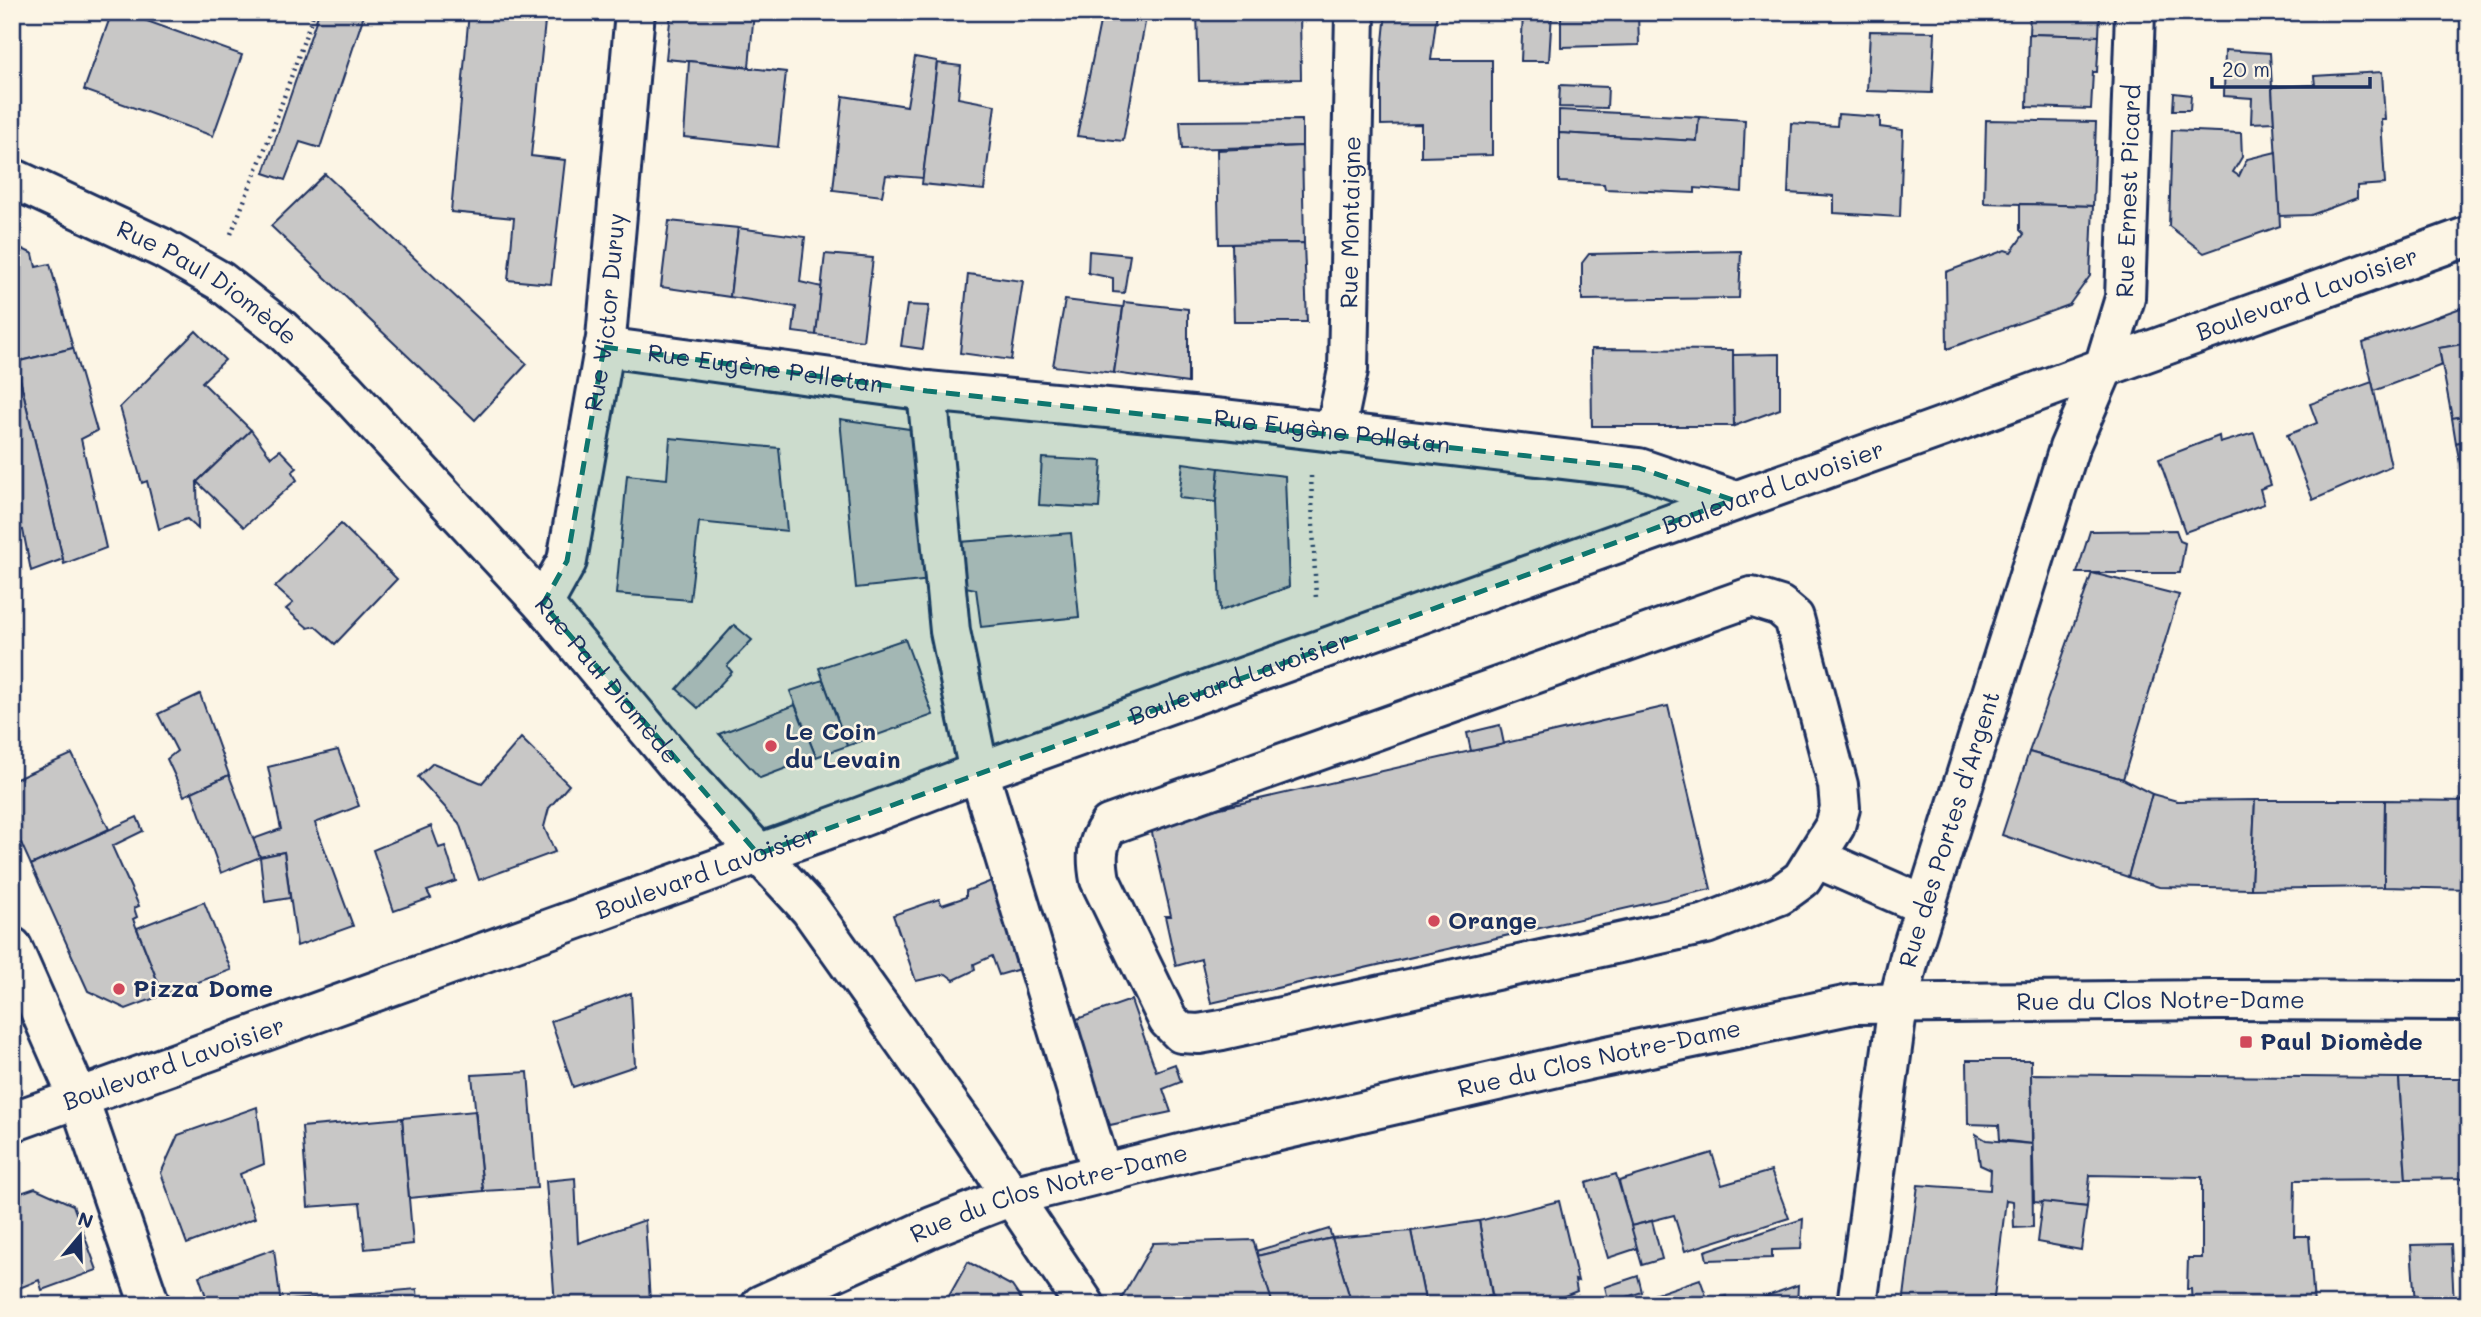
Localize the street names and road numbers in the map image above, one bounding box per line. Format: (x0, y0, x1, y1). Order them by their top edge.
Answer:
street label: Rue Ernest Picard (2108, 84, 2146, 298)
street label: Rue Montaigne (1332, 136, 1367, 309)
street label: Rue Paul Diomède (112, 212, 305, 351)
street label: Rue Victor Duruy (576, 212, 631, 414)
street label: Boulevard Lavoisier (2192, 239, 2422, 347)
street label: Rue Eugène Pelletan (646, 336, 886, 399)
street label: Rue Eugène Pelletan (1212, 401, 1452, 460)
street label: Boulevard Lavoisier (1657, 432, 1888, 540)
street label: Rue Paul Diomède (529, 589, 687, 769)
street label: Boulevard Lavoisier (1125, 623, 1355, 731)
street label: Rue des Portes d'Argent (1891, 687, 2006, 970)
street label: Boulevard Lavoisier (591, 817, 821, 925)
street label: Rue du Clos Notre-Dame (2016, 983, 2305, 1016)
street label: Boulevard Lavoisier (58, 1008, 289, 1117)
street label: Rue du Clos Notre-Dame (1455, 1011, 1743, 1103)
street label: Rue du Clos Notre-Dame (905, 1136, 1191, 1249)

